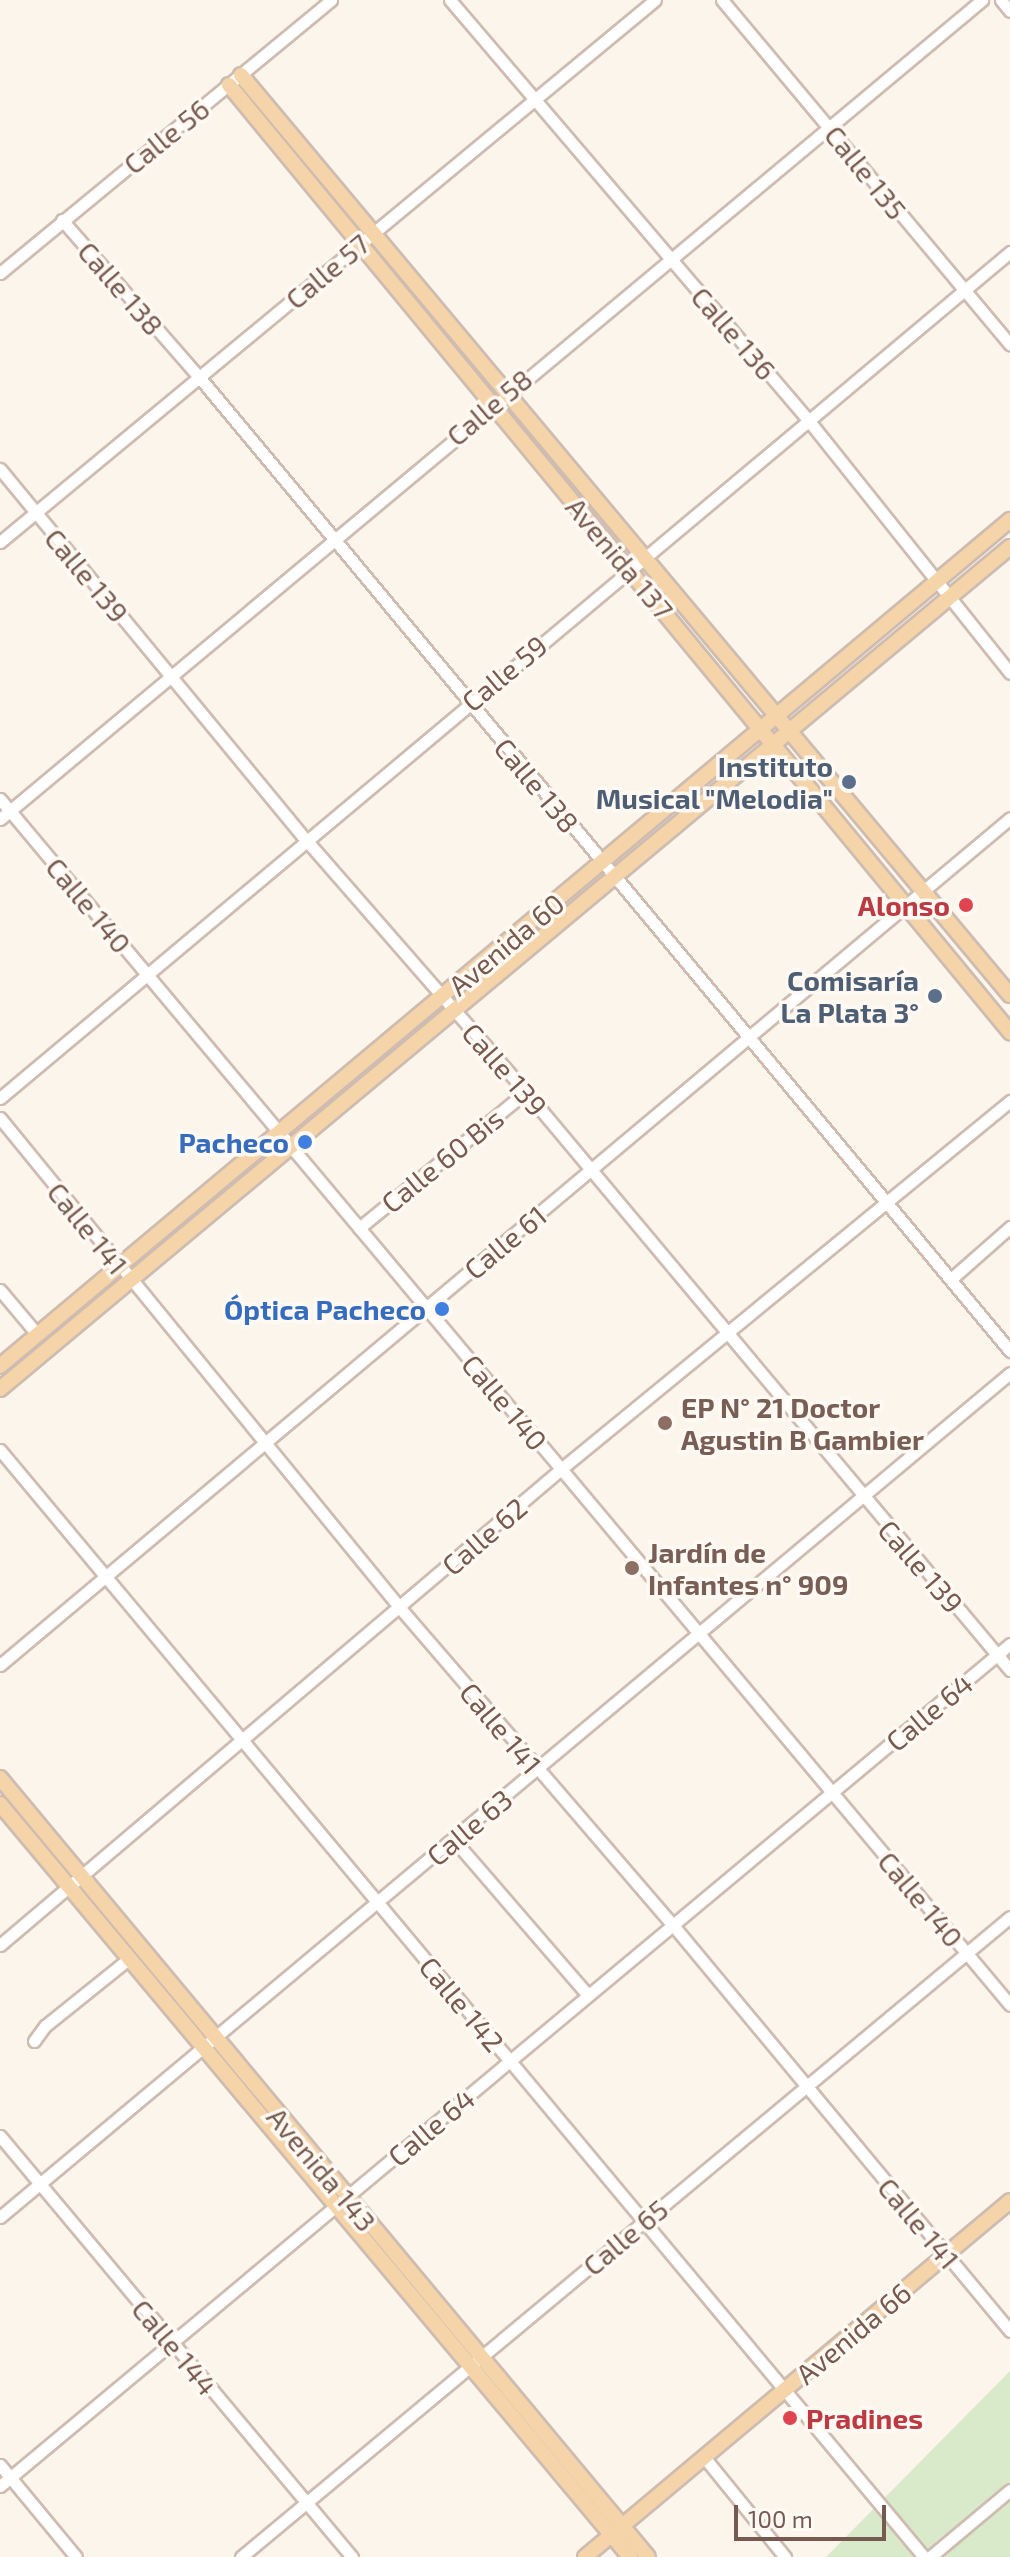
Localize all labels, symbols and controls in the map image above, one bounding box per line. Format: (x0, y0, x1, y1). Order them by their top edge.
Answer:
street label: Calle 56 (116, 91, 216, 181)
street label: Calle 135 (818, 118, 914, 226)
street label: Calle 57 (278, 226, 376, 316)
street label: Calle 138 (71, 234, 171, 342)
street label: Calle 136 (685, 280, 783, 386)
street label: Calle 58 (439, 362, 539, 452)
street label: Avenida 137 (559, 490, 681, 626)
street label: Calle 139 (38, 521, 136, 629)
street label: Calle 59 (455, 628, 553, 718)
street label: Calle 138 (488, 731, 586, 839)
place label: Instituto Musical "Melodia" (595, 749, 833, 815)
marker: Instituto Musical "Melodia" (840, 773, 858, 791)
street label: Calle 140 (39, 850, 139, 960)
street label: Avenida 60 (441, 886, 571, 1002)
place label: Alonso (858, 888, 950, 922)
marker: Alonso (957, 896, 975, 914)
place label: Comisaría La Plata 3° (781, 963, 919, 1029)
marker: Comisaría La Plata 3° (926, 987, 944, 1005)
street label: Calle 139 (456, 1016, 554, 1122)
street label: Calle 60 Bis (374, 1101, 510, 1219)
place label: Pacheco (178, 1125, 289, 1159)
marker: Pacheco (296, 1133, 314, 1151)
street label: Calle 141 (41, 1175, 135, 1281)
street label: Calle 61 (457, 1198, 553, 1286)
place label: Óptica Pacheco (224, 1292, 426, 1326)
marker: Óptica Pacheco (433, 1300, 451, 1318)
street label: Calle 140 (455, 1347, 555, 1457)
place label: EP N° 21 Doctor Agustin B Gambier (681, 1390, 924, 1456)
marker: EP N° 21 Doctor Agustin B Gambier (656, 1414, 674, 1432)
street label: Calle 62 (435, 1490, 533, 1582)
street label: Calle 139 (872, 1513, 970, 1619)
place label: Jardín de Infantes n° 909 (648, 1535, 848, 1601)
marker: Jardín de Infantes n° 909 (623, 1559, 641, 1577)
street label: Calle 64 (879, 1666, 979, 1758)
street label: Calle 141 (453, 1676, 549, 1780)
street label: Calle 63 (420, 1782, 518, 1872)
street label: Calle 140 (871, 1844, 971, 1954)
street label: Calle 142 (413, 1950, 511, 2058)
street label: Calle 64 (381, 2081, 481, 2173)
street label: Avenida 143 (260, 2100, 384, 2238)
street label: Calle 141 (871, 2171, 967, 2275)
street label: Calle 65 (576, 2192, 674, 2282)
street label: Avenida 66 (789, 2275, 917, 2391)
street label: Calle 144 (125, 2292, 225, 2402)
place label: Pradines (806, 2401, 923, 2435)
marker: Pradines (781, 2409, 799, 2427)
scale bar (738, 2489, 890, 2539)
text: 100 m (748, 2504, 813, 2533)

